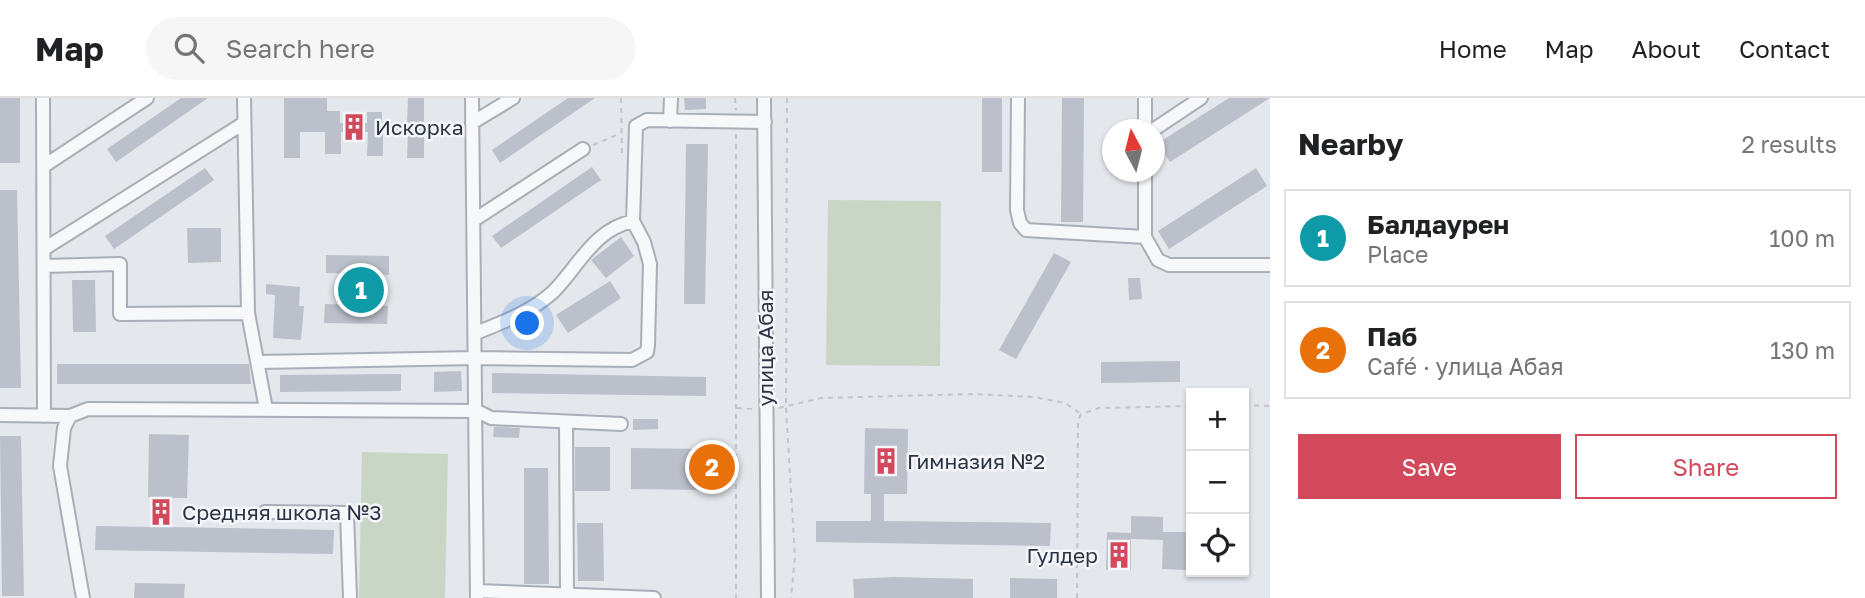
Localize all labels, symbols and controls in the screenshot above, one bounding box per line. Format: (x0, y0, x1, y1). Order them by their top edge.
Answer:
search box (146, 17, 636, 80)
text: Map (35, 29, 104, 68)
icon: search (170, 29, 208, 67)
text: Search here (226, 33, 375, 64)
text: Home (1439, 34, 1507, 63)
text: Map (1545, 34, 1594, 63)
text: About (1632, 34, 1701, 63)
text: Contact (1739, 34, 1830, 63)
building icon: Искоркa (339, 112, 369, 142)
place label: Искоркa (375, 114, 464, 140)
north arrow (1102, 119, 1165, 182)
text: Nearby (1298, 126, 1403, 162)
text: 2 results (1741, 130, 1837, 158)
text: Балдаурен (1367, 209, 1509, 240)
text: 1 (1317, 224, 1329, 252)
text: 100 m (1769, 224, 1835, 252)
text: Place (1367, 240, 1428, 268)
pin: 1 (338, 264, 384, 316)
street label: улица Абая (752, 290, 778, 406)
your location (510, 306, 544, 340)
text: Паб (1367, 321, 1417, 352)
text: 2 (1316, 336, 1330, 364)
text: 130 m (1770, 336, 1835, 364)
text: Café · улица Абая (1367, 352, 1564, 380)
map controls (1186, 388, 1249, 577)
button: + (1186, 388, 1249, 451)
button: Save (1298, 434, 1561, 499)
button: Share (1575, 434, 1837, 499)
pin: 2 (689, 441, 735, 493)
building icon: Гимназия №2 (871, 446, 901, 476)
place label: Гимназия №2 (907, 448, 1045, 474)
button: − (1186, 451, 1249, 514)
building icon: Средняя школа №3 (146, 497, 176, 527)
place label: Средняя школа №3 (182, 499, 382, 525)
button: locate (1186, 514, 1249, 577)
building icon: Гулдер (1104, 540, 1134, 570)
place label: Гулдер (1026, 542, 1098, 568)

